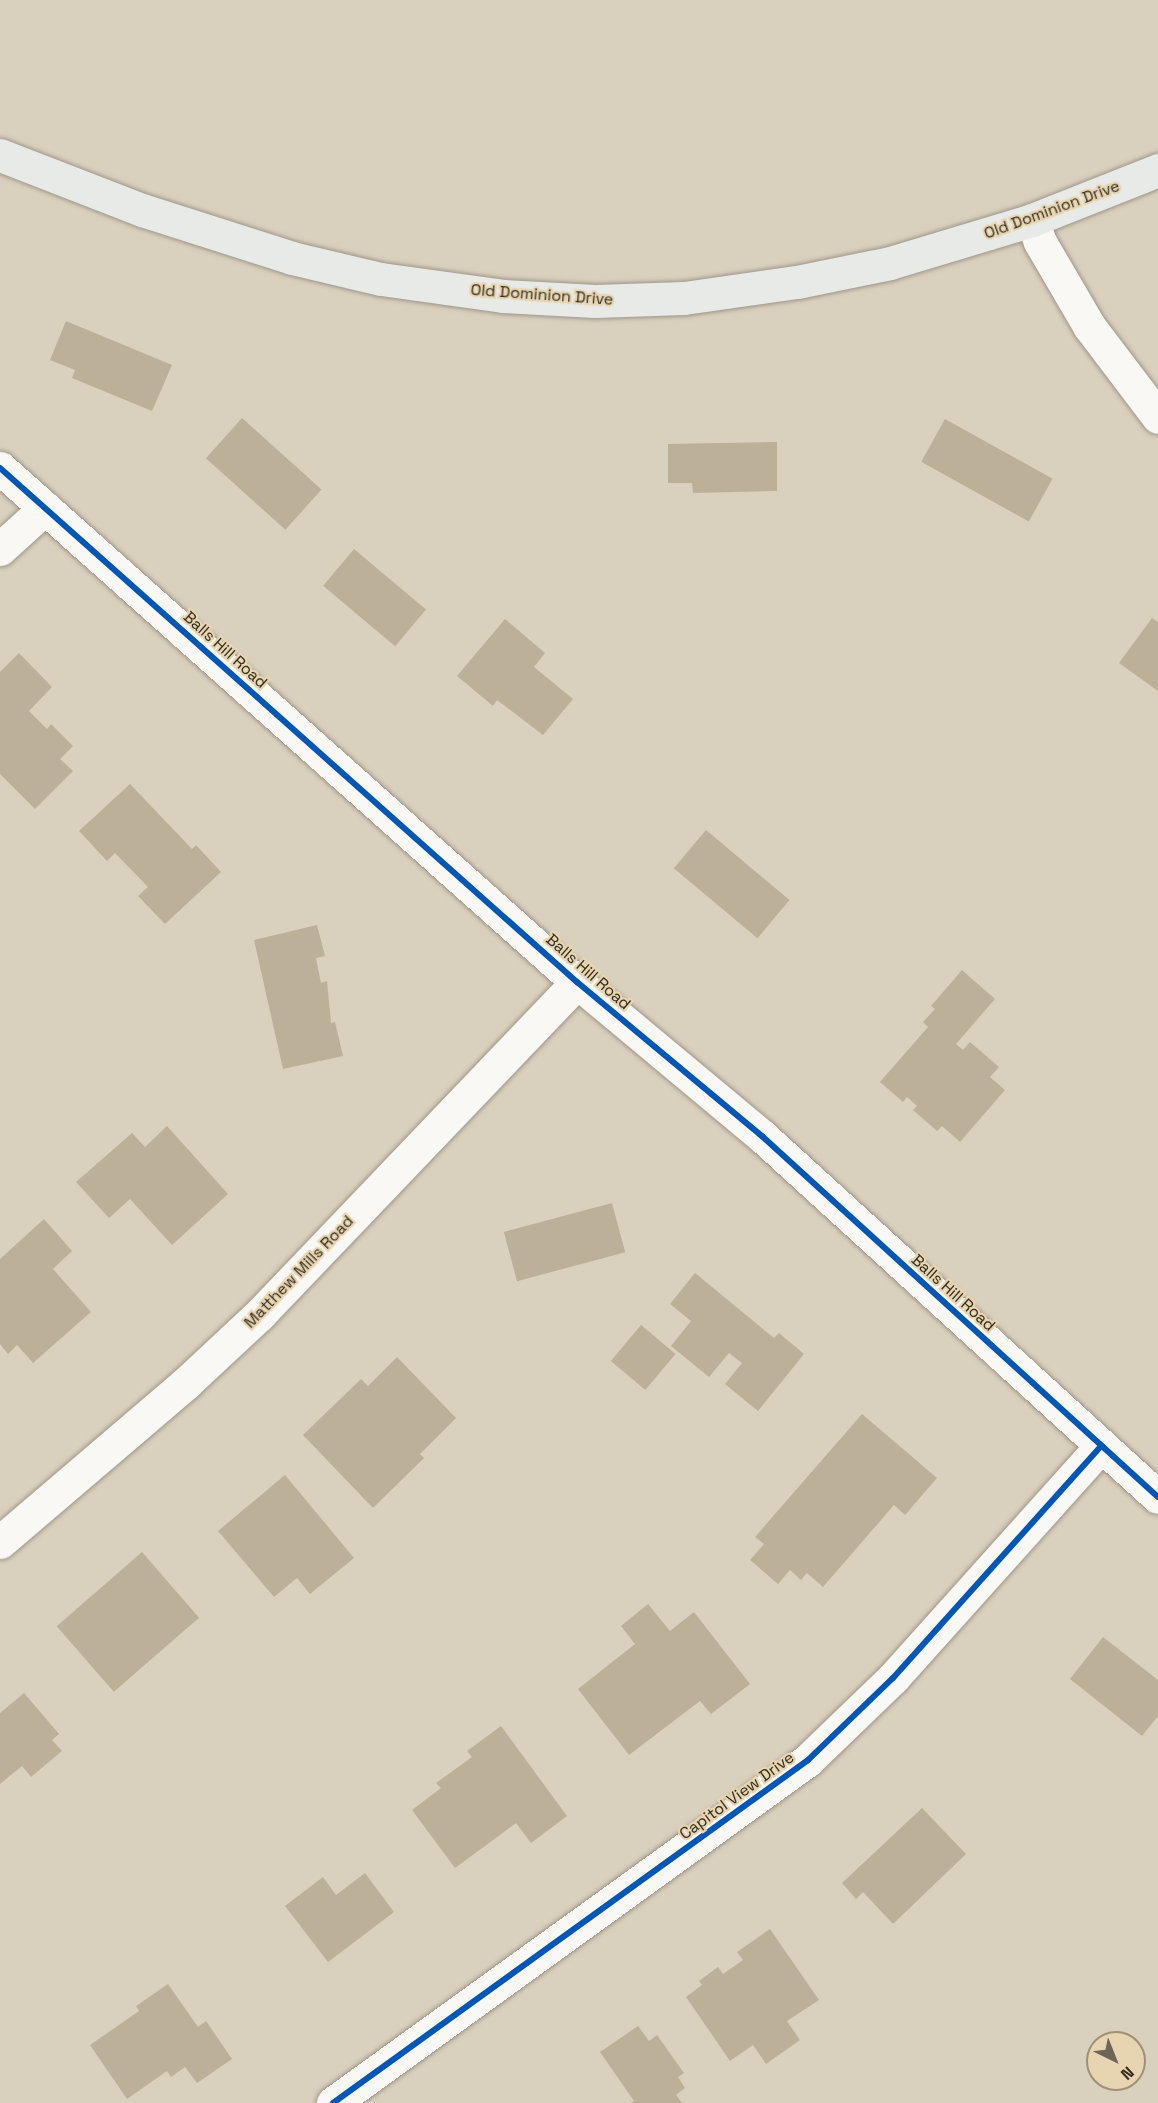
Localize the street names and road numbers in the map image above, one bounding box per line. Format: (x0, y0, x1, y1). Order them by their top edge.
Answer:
street label: Old Dominion Drive (981, 177, 1123, 243)
street label: Old Dominion Drive (470, 280, 614, 310)
street label: Balls Hill Road (179, 607, 271, 693)
street label: Balls Hill Road (542, 930, 634, 1014)
street label: Matthew Mills Road (240, 1212, 358, 1332)
street label: Balls Hill Road (907, 1250, 999, 1336)
street label: Capitol View Drive (676, 1748, 798, 1844)

